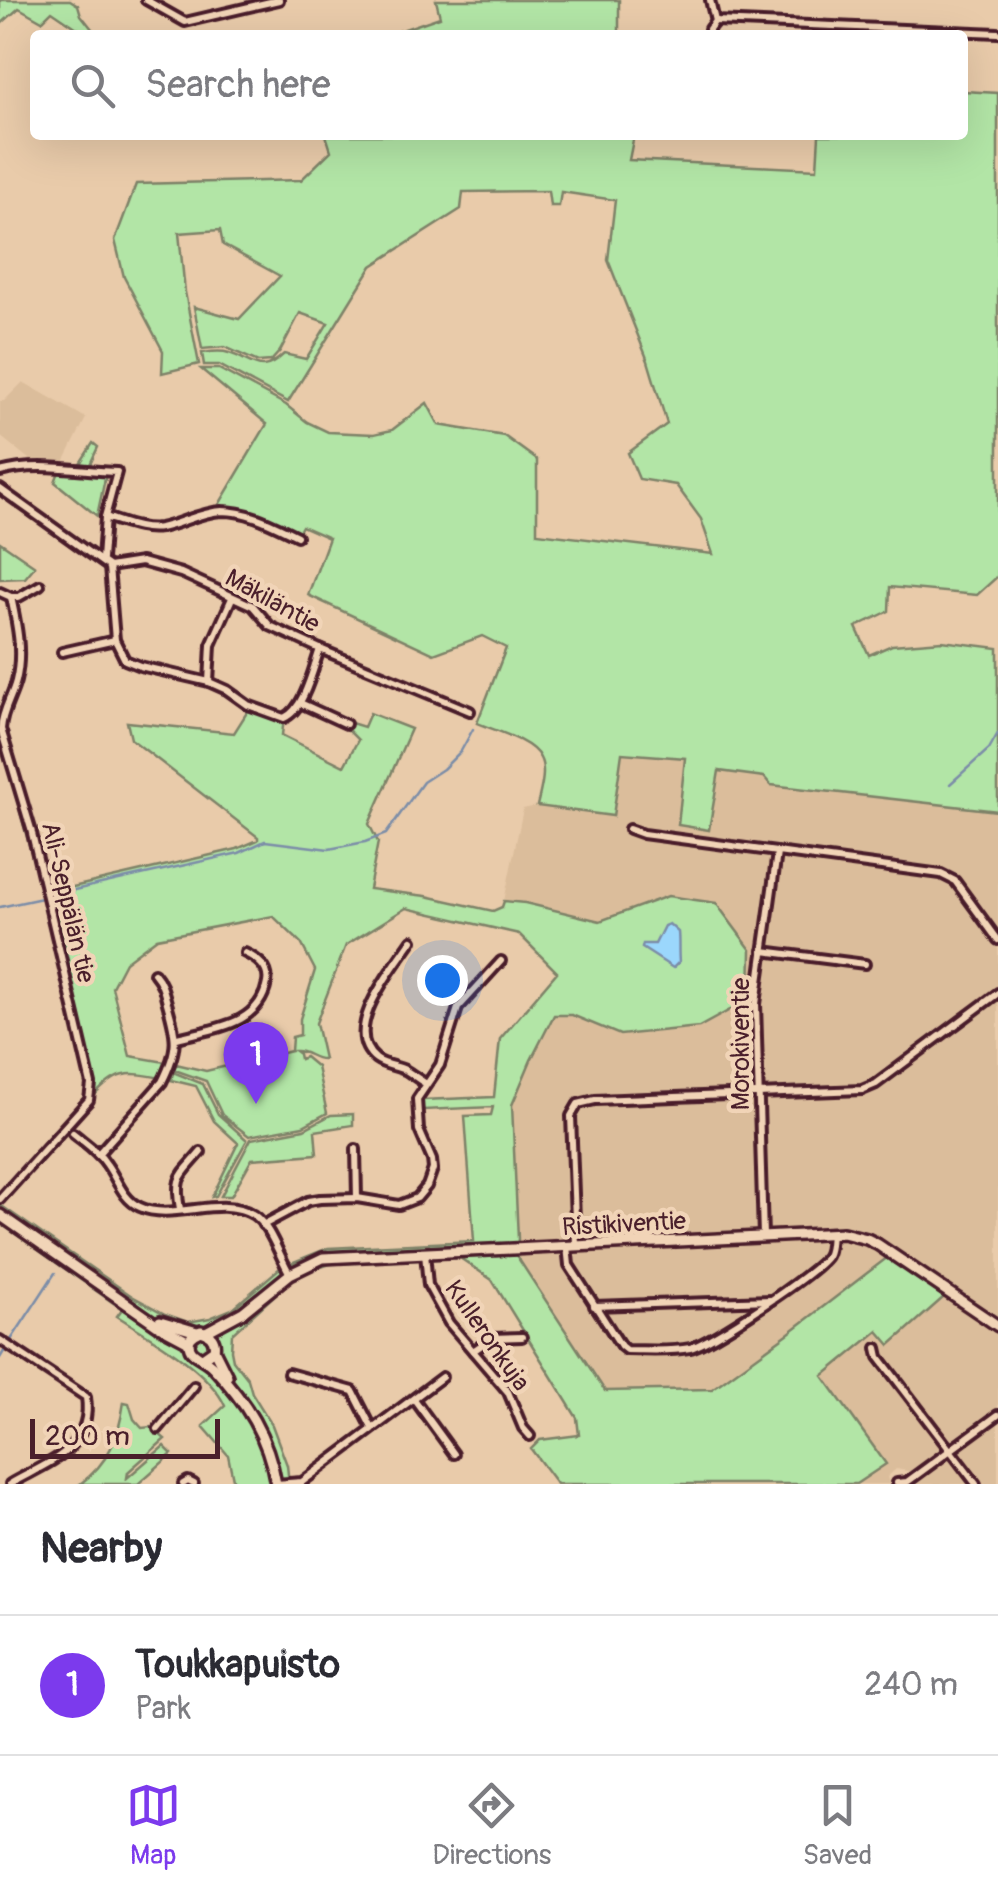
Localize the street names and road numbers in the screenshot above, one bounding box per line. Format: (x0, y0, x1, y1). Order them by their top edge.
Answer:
street label: Mäkiläntie (220, 563, 326, 640)
street label: Ali-Seppälän tie (34, 819, 101, 986)
street label: Morokiventie (726, 977, 757, 1110)
street label: Ristikiventie (561, 1206, 688, 1243)
street label: Kulleronkuja (437, 1275, 536, 1397)

